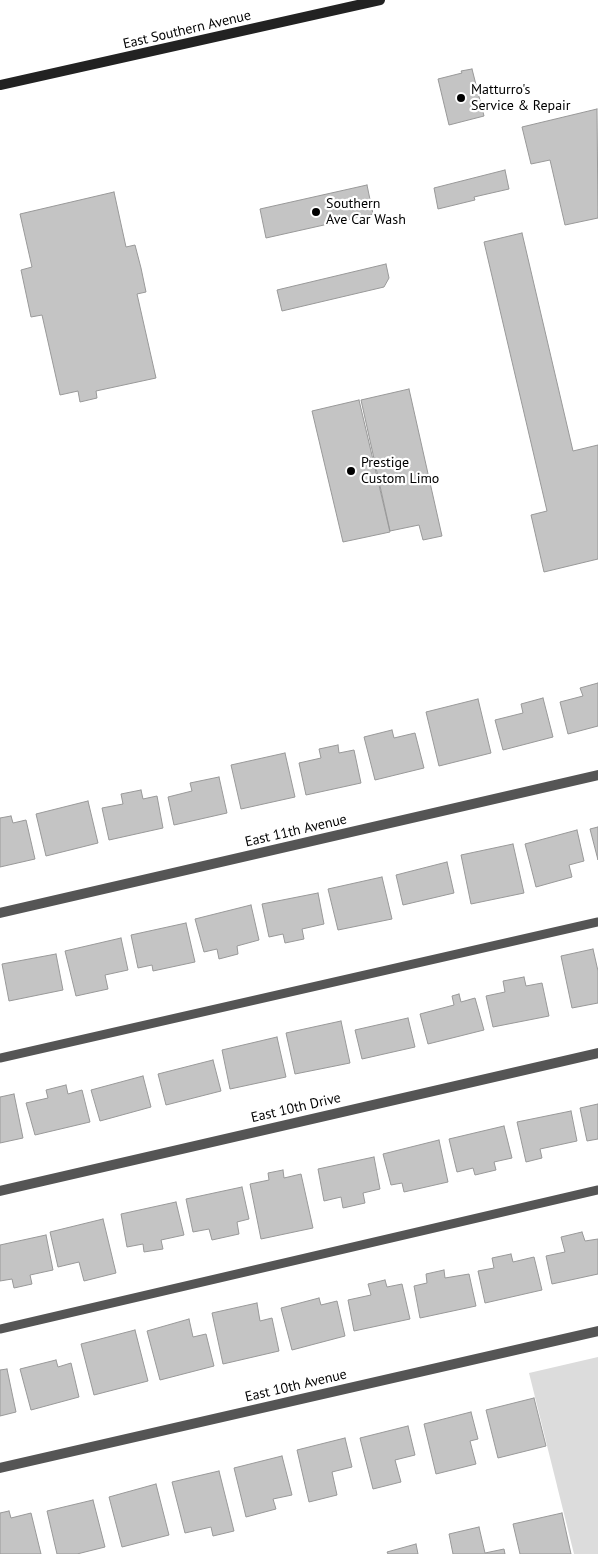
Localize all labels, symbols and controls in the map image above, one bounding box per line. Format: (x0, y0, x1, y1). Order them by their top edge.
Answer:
street label: East Southern Avenue (121, 7, 253, 53)
place label: Matturro's Service & Repair (471, 82, 571, 114)
marker: Matturro's Service & Repair (455, 92, 467, 104)
place label: Southern Ave Car Wash (326, 196, 406, 228)
marker: Southern Ave Car Wash (310, 206, 322, 218)
place label: Prestige Custom Limo (361, 455, 439, 488)
marker: Prestige Custom Limo (345, 465, 357, 477)
street label: East 11th Avenue (243, 811, 349, 851)
street label: East 10th Drive (249, 1090, 343, 1126)
street label: East 10th Avenue (243, 1366, 349, 1406)

